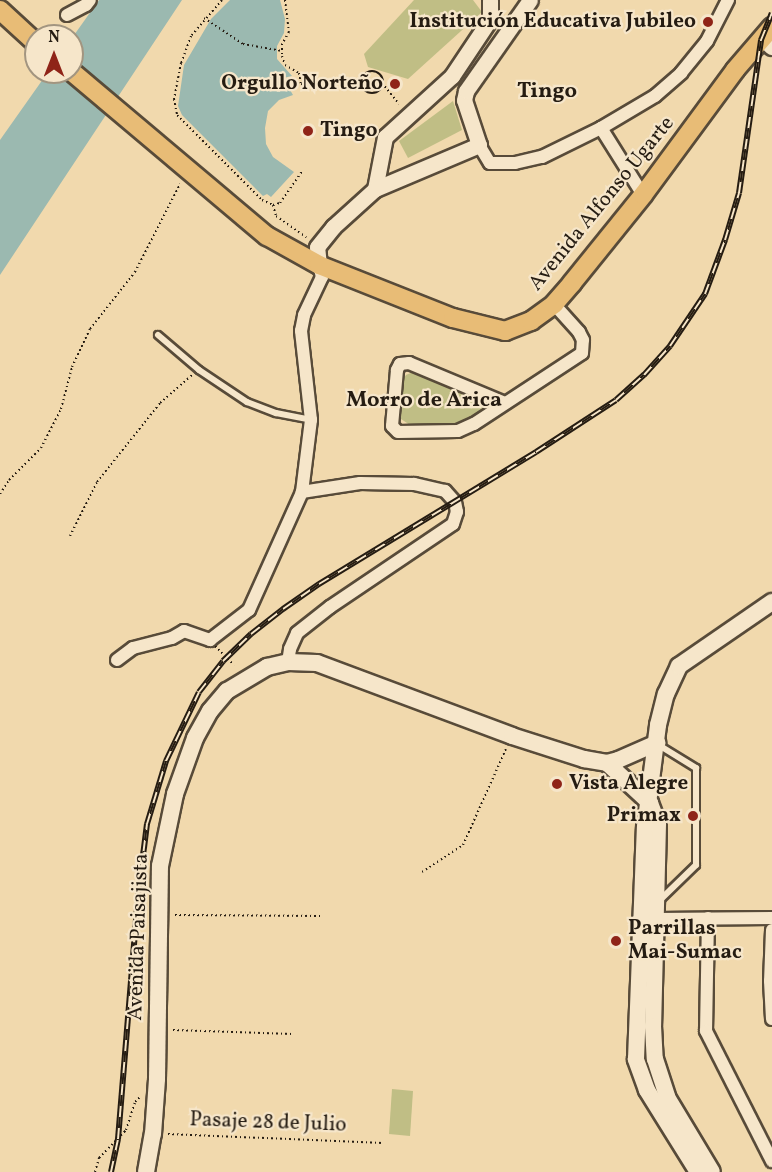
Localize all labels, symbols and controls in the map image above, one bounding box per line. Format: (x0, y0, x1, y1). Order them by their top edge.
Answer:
place label: Institución Educativa Jubileo (409, 9, 696, 35)
marker: Institución Educativa Jubileo (701, 15, 715, 29)
north arrow (24, 24, 84, 84)
text: N (48, 27, 60, 49)
place label: Orgullo Norteño (221, 71, 383, 97)
marker: Orgullo Norteño (388, 77, 402, 91)
district label: Tingo (517, 79, 577, 105)
street label: Avenida Alfonso Ugarte (524, 112, 680, 296)
place label: Tingo (320, 118, 377, 144)
marker: Tingo (301, 124, 315, 138)
district label: Morro de Arica (346, 388, 502, 414)
place label: Vista Alegre (569, 771, 688, 797)
marker: Vista Alegre (550, 777, 564, 791)
place label: Primax (607, 803, 681, 829)
marker: Primax (686, 809, 700, 823)
street label: Avenida Paisajista (123, 853, 155, 1021)
place label: Parrillas Mai-Sumac (628, 916, 742, 966)
marker: Parrillas Mai-Sumac (609, 934, 623, 948)
street label: Pasaje 28 de Julio (189, 1108, 347, 1138)

